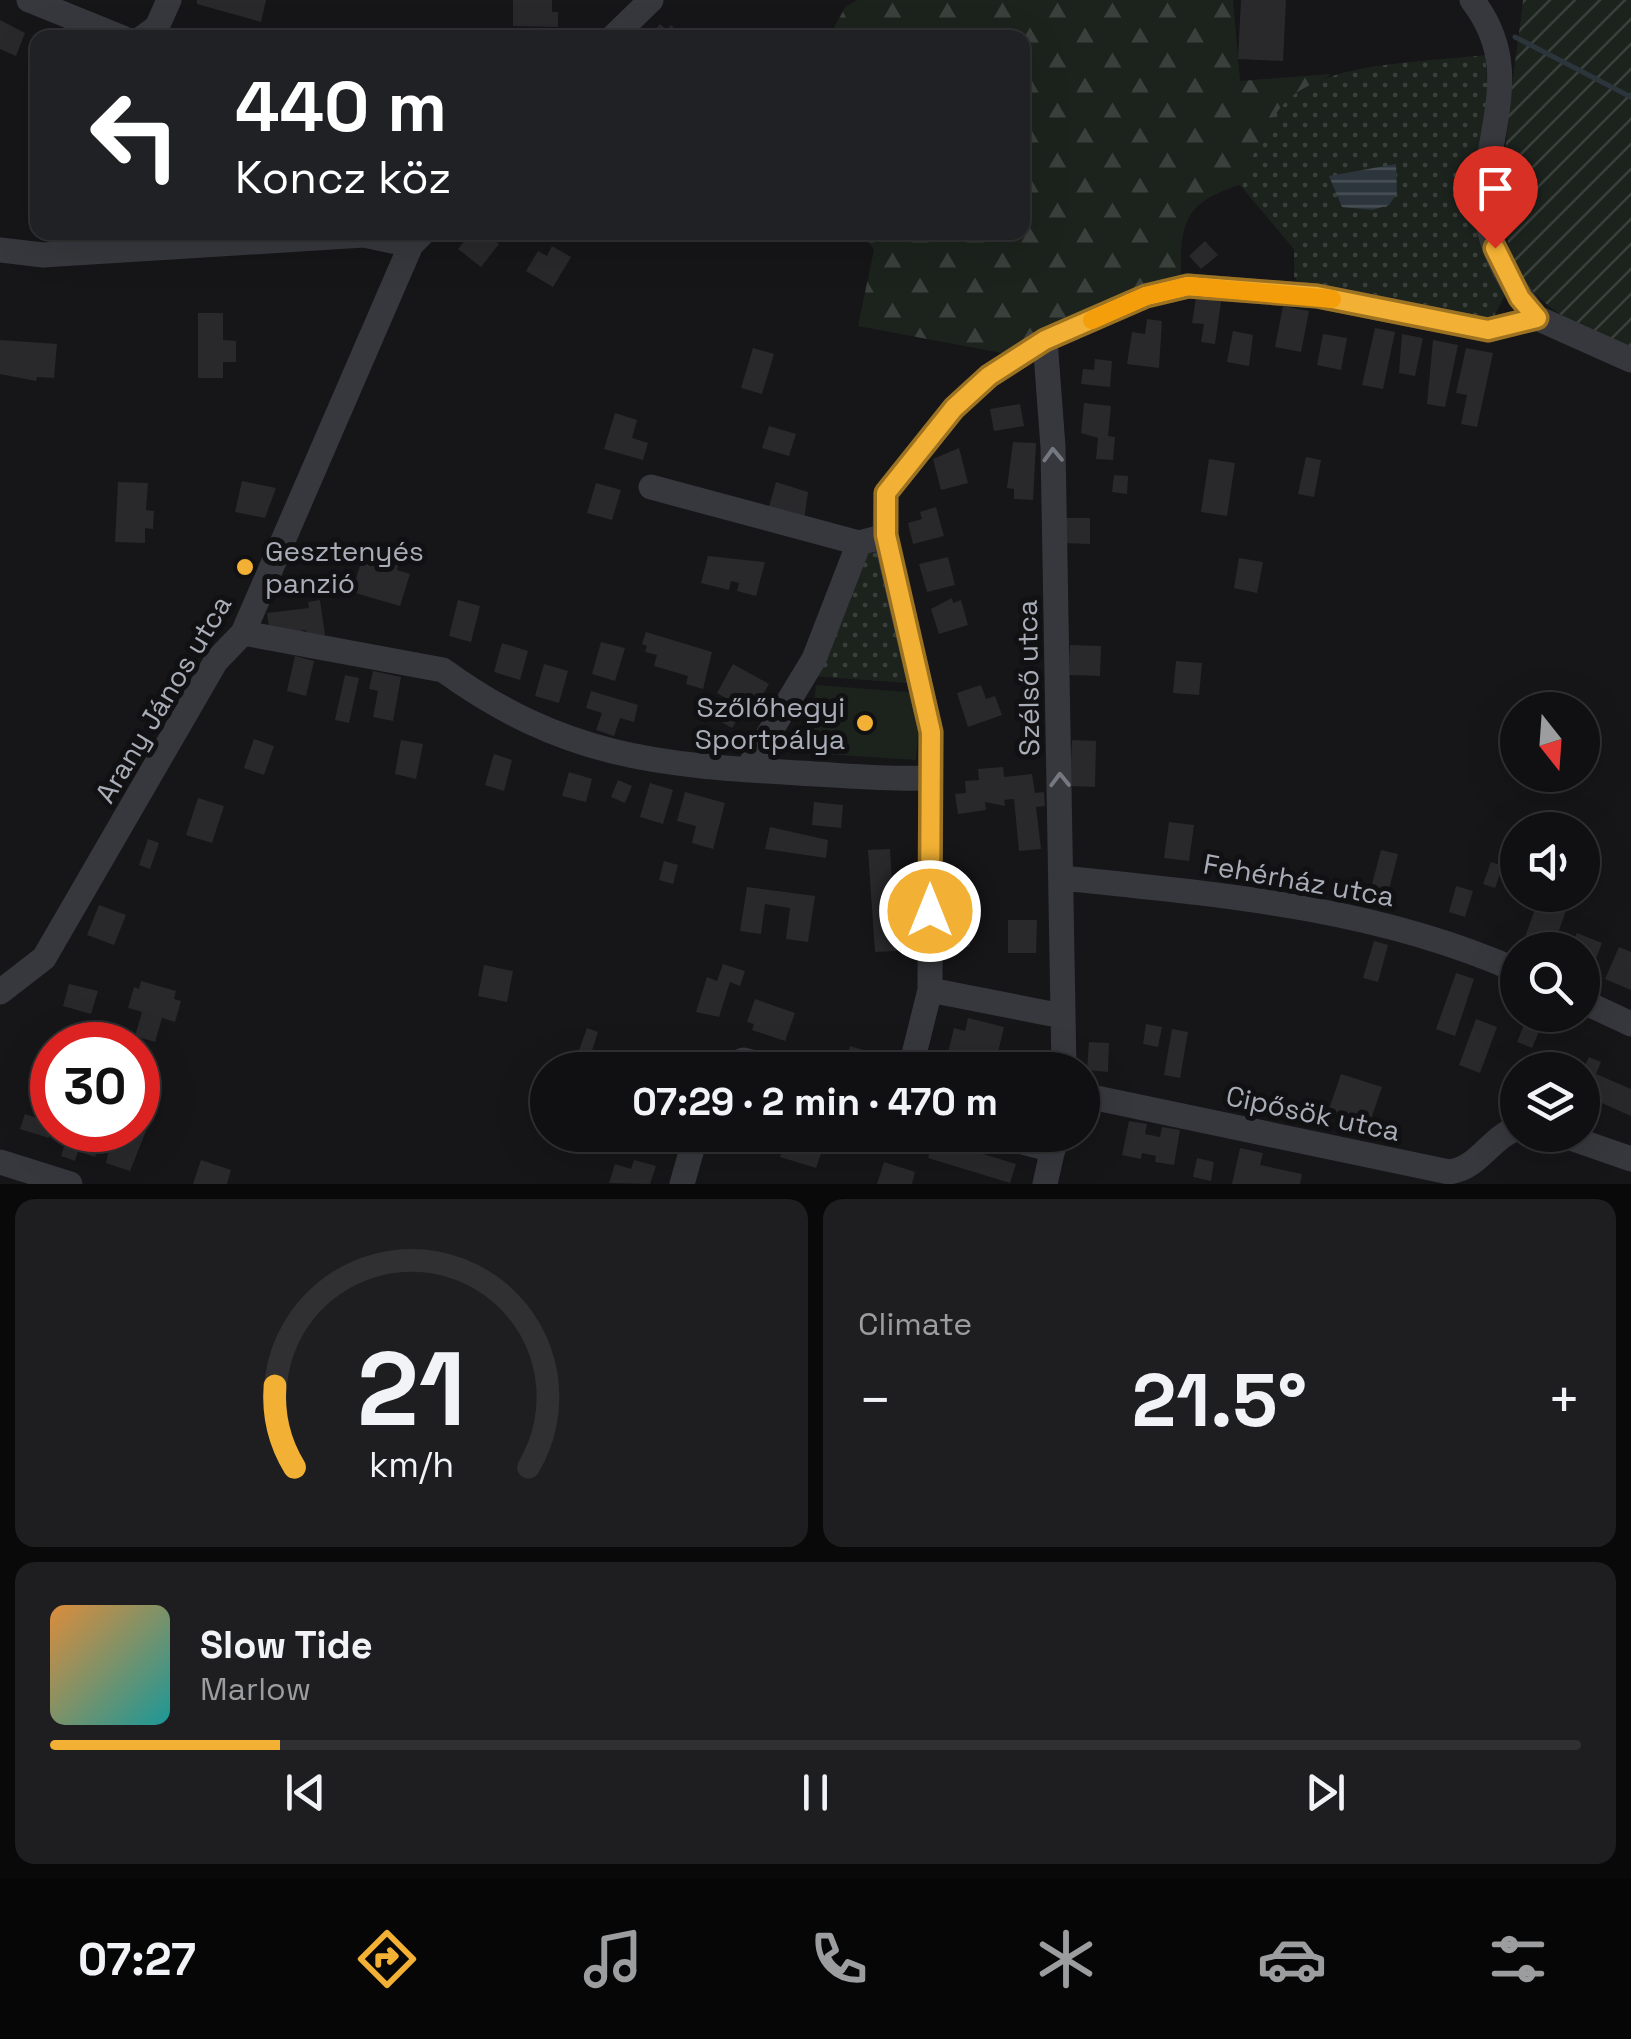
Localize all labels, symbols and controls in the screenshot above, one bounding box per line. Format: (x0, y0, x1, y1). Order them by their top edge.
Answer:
text: 440 m (235, 62, 447, 151)
icon: left (70, 70, 200, 200)
pin (1453, 146, 1538, 249)
text: Koncz köz (235, 149, 452, 206)
icon: arrive (1468, 161, 1523, 216)
one-way arrow (1043, 447, 1064, 463)
place label: Gesztenyés panzió (265, 533, 424, 601)
marker: Gesztenyés panzió (234, 556, 256, 578)
street label: Arany János utca (87, 589, 239, 809)
street label: Szélső utca (1009, 600, 1047, 756)
place label: Szőlőhegyi Sportpálya (695, 689, 845, 757)
north arrow (1500, 692, 1600, 792)
map controls (1500, 692, 1600, 1152)
marker: Szőlőhegyi Sportpálya (854, 712, 876, 734)
one-way arrow (1050, 772, 1071, 788)
button: sound (1500, 812, 1600, 912)
street label: Fehérház utca (1201, 845, 1397, 915)
position arrow (878, 859, 982, 963)
button: search (1500, 932, 1600, 1032)
speed limit sign: 30 (30, 1022, 160, 1152)
button: layers (1500, 1052, 1600, 1152)
street label: Cipősök utca (1223, 1077, 1403, 1149)
text: 07:29 · 2 min · 470 m (632, 1078, 998, 1126)
text: Climate (858, 1304, 972, 1344)
text: 21 (357, 1323, 466, 1455)
text: 21.5° (1132, 1352, 1307, 1448)
text: − (858, 1365, 892, 1435)
text: + (1547, 1365, 1581, 1435)
text: km/h (369, 1442, 454, 1487)
text: Slow Tide (200, 1621, 373, 1669)
text: Marlow (200, 1669, 311, 1709)
icon: previous (278, 1765, 333, 1820)
icon: pause (788, 1765, 843, 1820)
icon: next (1298, 1765, 1353, 1820)
icon: directions (352, 1924, 422, 1994)
icon: music (578, 1924, 648, 1994)
icon: phone (804, 1924, 874, 1994)
icon: climate (1031, 1924, 1101, 1994)
icon: car (1257, 1924, 1327, 1994)
icon: filters (1483, 1924, 1553, 1994)
text: 07:27 (78, 1931, 196, 1988)

